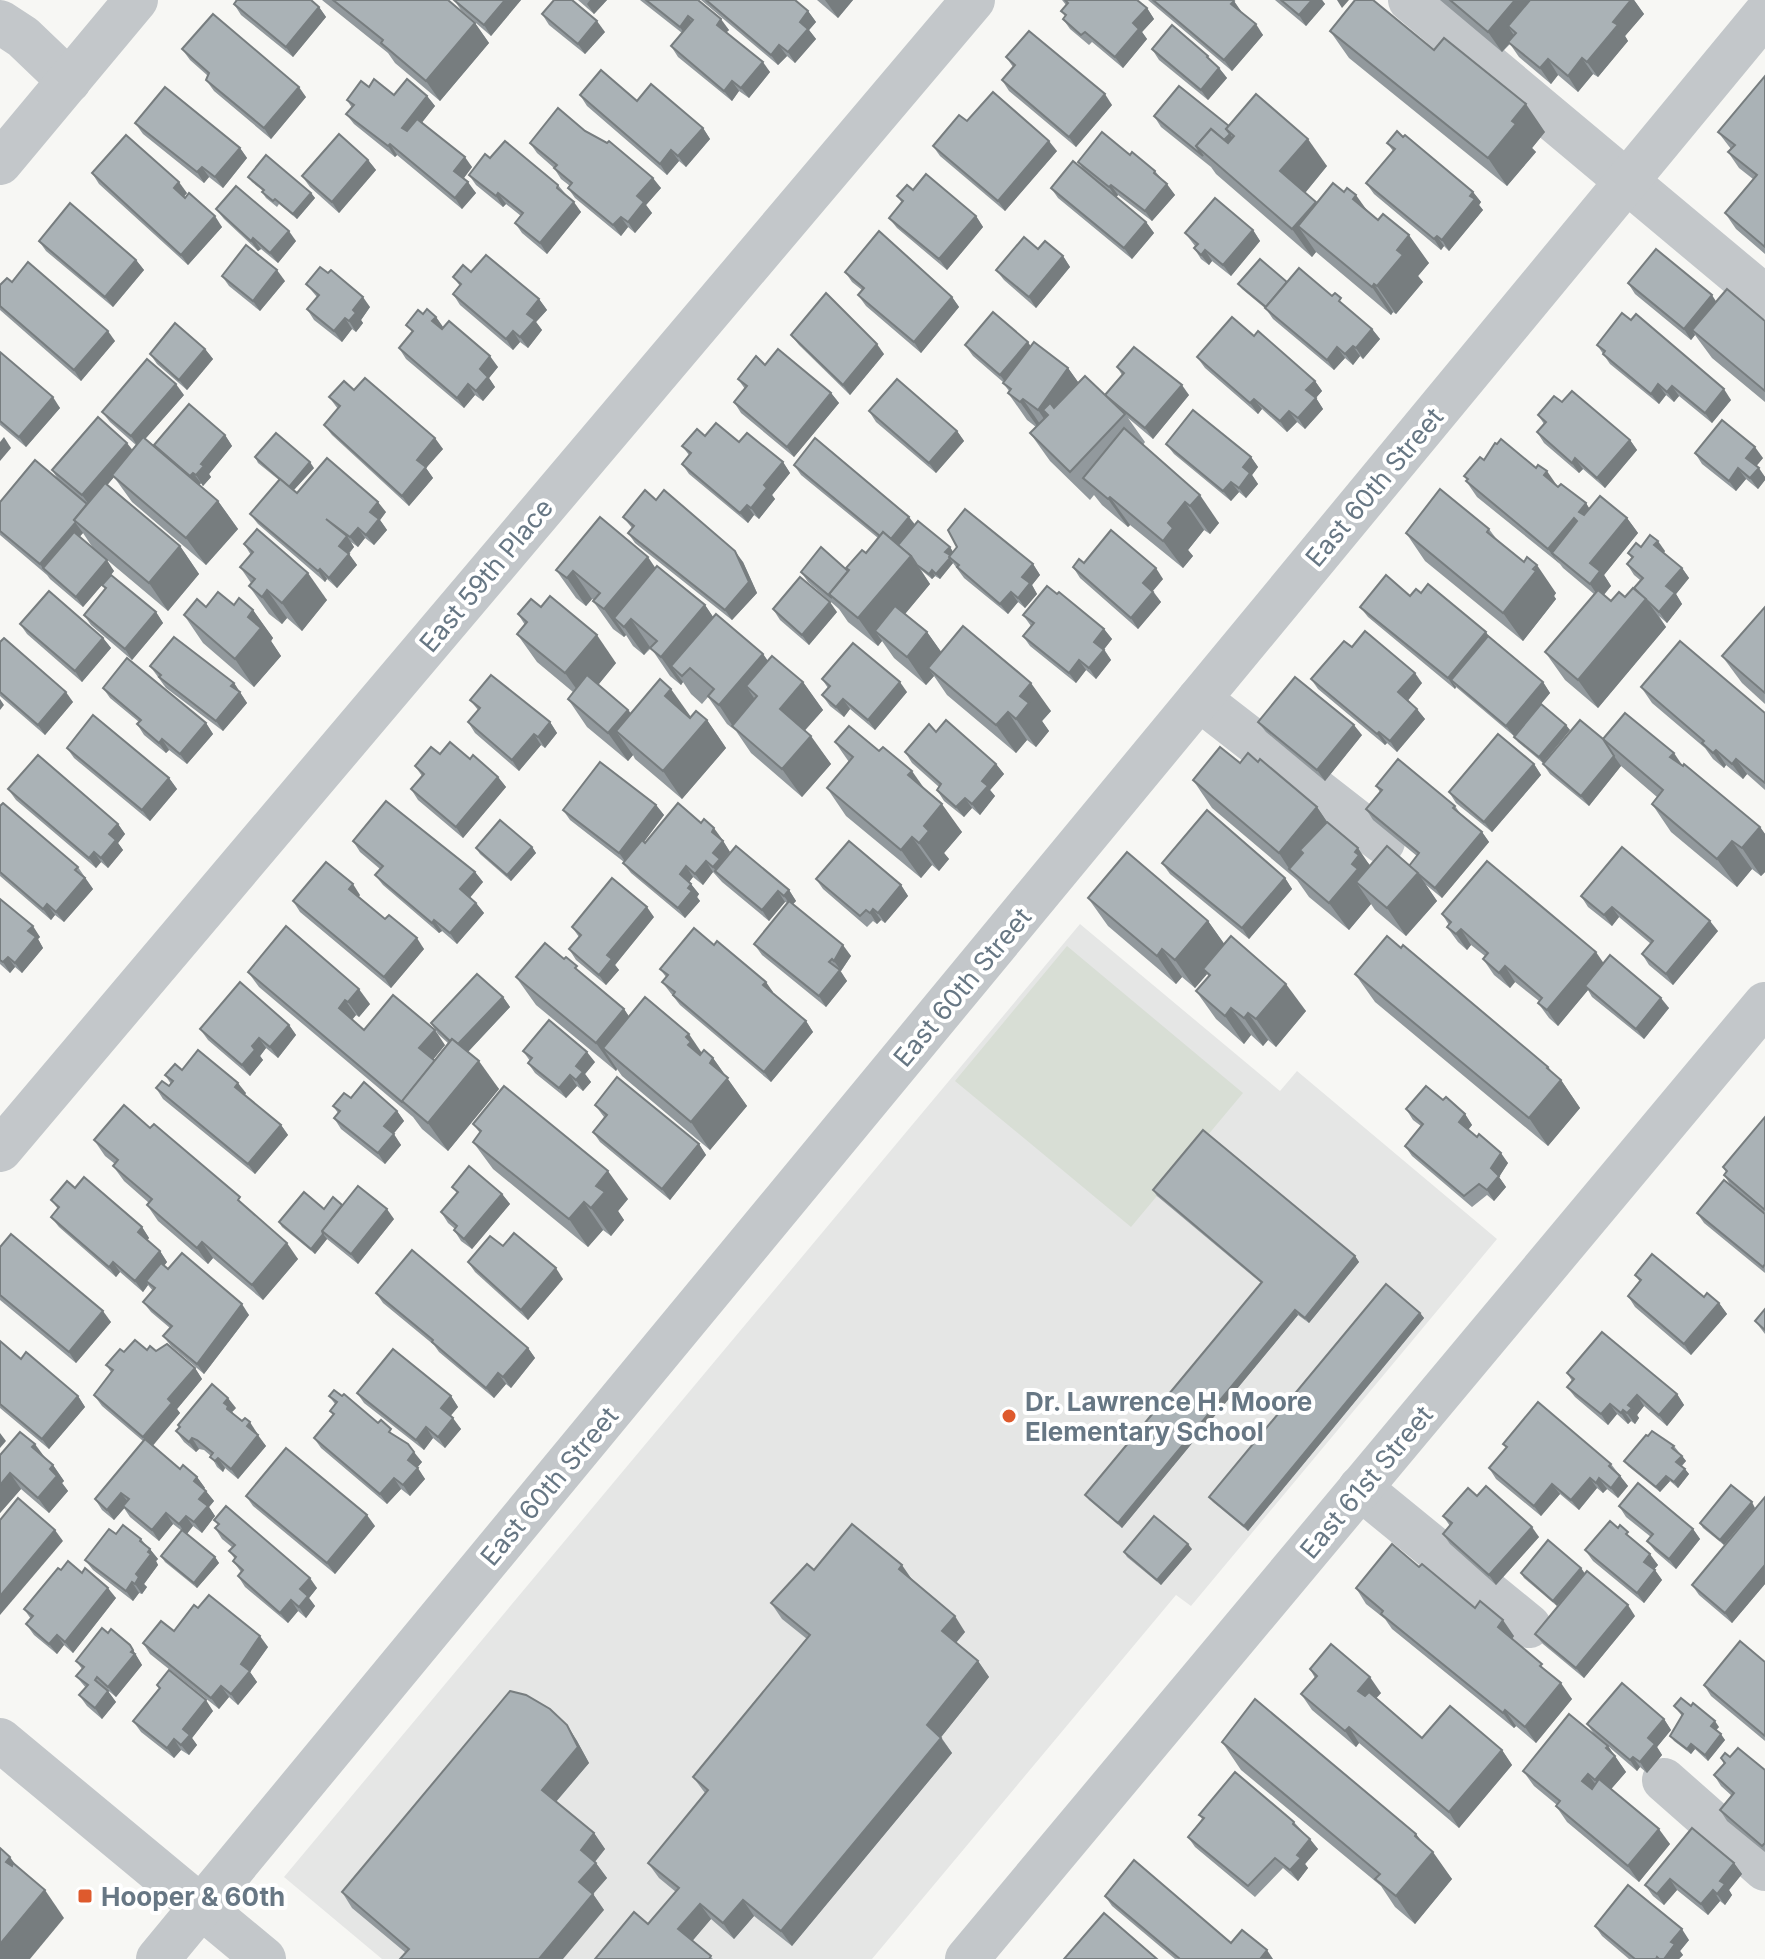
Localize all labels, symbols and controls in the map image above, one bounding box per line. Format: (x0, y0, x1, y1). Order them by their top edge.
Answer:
street label: East 60th Street (1299, 401, 1449, 573)
street label: East 59th Place (413, 492, 559, 658)
street label: East 60th Street (887, 901, 1037, 1073)
place label: Dr. Lawrence H. Moore Elementary School (1025, 1386, 1312, 1447)
street label: East 61st Street (1293, 1399, 1439, 1565)
street label: East 60th Street (474, 1400, 624, 1572)
marker: Dr. Lawrence H. Moore Elementary School (1000, 1407, 1018, 1425)
place label: Hooper & 60th (101, 1881, 285, 1912)
marker: Hooper & 60th (76, 1887, 94, 1905)

